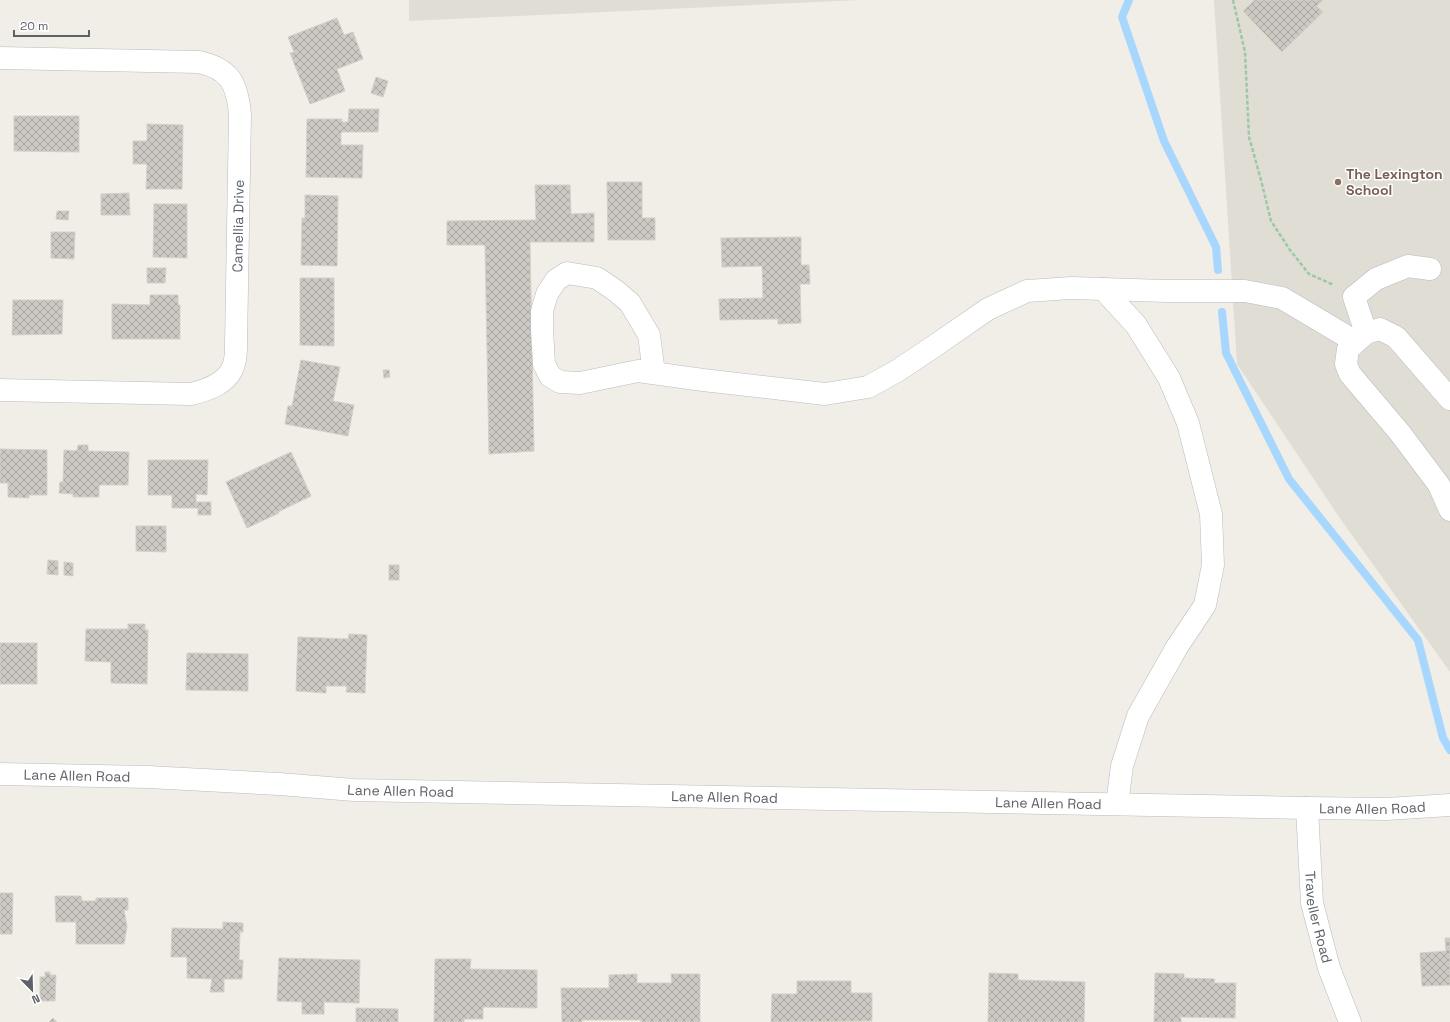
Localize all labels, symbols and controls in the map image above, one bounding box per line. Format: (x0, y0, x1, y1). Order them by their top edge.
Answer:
scale bar (14, 12, 89, 38)
text: 20 m (20, 18, 48, 34)
place label: The Lexington School (1346, 165, 1443, 199)
marker: The Lexington School (1333, 177, 1343, 187)
street label: Camellia Drive (228, 179, 248, 273)
street label: Lane Allen Road (23, 765, 130, 786)
street label: Lane Allen Road (347, 780, 454, 801)
street label: Lane Allen Road (671, 787, 778, 807)
street label: Lane Allen Road (995, 793, 1102, 813)
street label: Lane Allen Road (1319, 798, 1426, 818)
street label: Traveller Road (1301, 870, 1336, 965)
north arrow (12, 970, 52, 1010)
text: N (30, 991, 42, 1007)

